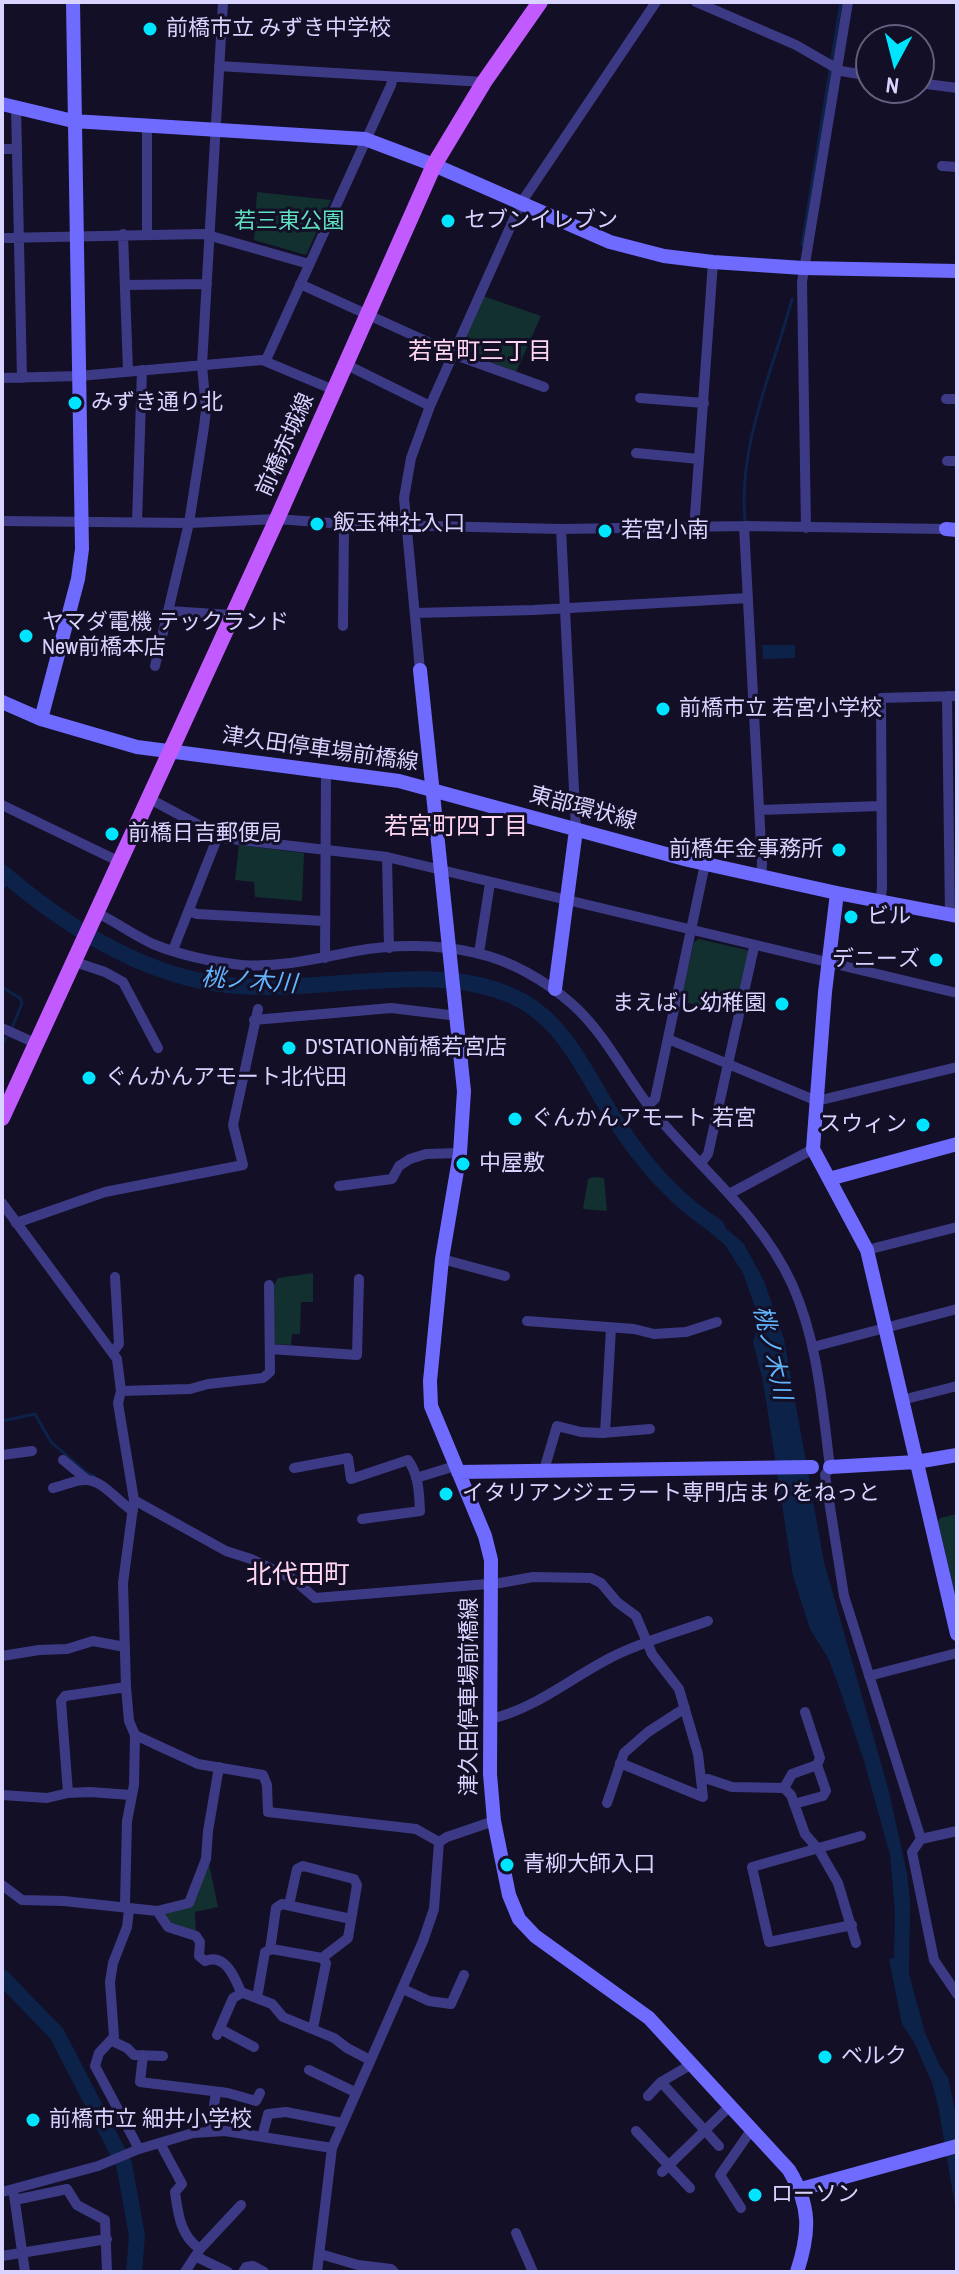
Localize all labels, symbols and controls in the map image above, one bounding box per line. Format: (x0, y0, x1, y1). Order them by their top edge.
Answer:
place label: 前橋市立 みずき中学校 (166, 16, 391, 42)
marker: 前橋市立 みずき中学校 (141, 20, 159, 38)
north arrow (855, 24, 935, 104)
text: N (884, 70, 901, 102)
place label: セブンイレブン (464, 208, 618, 234)
park label: 若三東公園 (234, 209, 344, 235)
marker: セブンイレブン (439, 212, 457, 230)
district label: 若宮町三丁目 (408, 339, 552, 367)
street label: 前橋赤城線 (252, 389, 320, 501)
place label: みずき通り北 (91, 390, 223, 416)
marker: みずき通り北 (66, 394, 84, 412)
place label: 飯玉神社入口 (333, 511, 465, 537)
marker: 飯玉神社入口 (308, 515, 326, 533)
place label: 若宮小南 (621, 518, 709, 544)
marker: 若宮小南 (596, 522, 614, 540)
place label: ヤマダ電機 テックランド New前橋本店 (42, 610, 289, 662)
marker: ヤマダ電機 テックランド New前橋本店 (17, 627, 35, 645)
place label: 前橋市立 若宮小学校 (679, 696, 882, 722)
marker: 前橋市立 若宮小学校 (654, 700, 672, 718)
street label: 津久田停車場前橋線 (220, 723, 420, 777)
street label: 東部環状線 (526, 782, 640, 836)
district label: 若宮町四丁目 (384, 814, 528, 842)
place label: 前橋日吉郵便局 (128, 821, 282, 847)
marker: 前橋日吉郵便局 (103, 825, 121, 843)
place label: 前橋年金事務所 (669, 837, 823, 863)
marker: 前橋年金事務所 (830, 841, 848, 859)
place label: ビル (867, 904, 911, 930)
marker: ビル (842, 908, 860, 926)
place label: デニーズ (832, 947, 920, 973)
marker: デニーズ (927, 951, 945, 969)
water label: 桃ノ木川 (200, 964, 298, 1000)
place label: まえばし幼稚園 (612, 991, 766, 1017)
marker: まえばし幼稚園 (773, 995, 791, 1013)
place label: D'STATION前橋若宮店 (305, 1035, 507, 1061)
marker: D'STATION前橋若宮店 (280, 1039, 298, 1057)
place label: ぐんかんアモート北代田 (105, 1065, 347, 1091)
marker: ぐんかんアモート北代田 (80, 1069, 98, 1087)
place label: ぐんかんアモート 若宮 (531, 1106, 756, 1132)
marker: ぐんかんアモート 若宮 (506, 1110, 524, 1128)
place label: スウィン (819, 1112, 907, 1138)
marker: スウィン (914, 1116, 932, 1134)
place label: 中屋敷 (479, 1151, 545, 1177)
marker: 中屋敷 (454, 1155, 472, 1173)
water label: 桃ノ木川 (746, 1303, 796, 1403)
place label: イタリアンジェラート専門店まりをねっと (462, 1481, 880, 1507)
marker: イタリアンジェラート専門店まりをねっと (437, 1485, 455, 1503)
district label: 北代田町 (246, 1560, 350, 1592)
street label: 津久田停車場前橋線 (457, 1598, 483, 1796)
place label: 青柳大師入口 (523, 1852, 655, 1878)
marker: 青柳大師入口 (498, 1856, 516, 1874)
place label: ベルク (841, 2044, 907, 2070)
marker: ベルク (816, 2048, 834, 2066)
place label: 前橋市立 細井小学校 (49, 2107, 252, 2133)
marker: 前橋市立 細井小学校 (24, 2111, 42, 2129)
place label: ローソン (771, 2182, 859, 2208)
marker: ローソン (746, 2186, 764, 2204)

